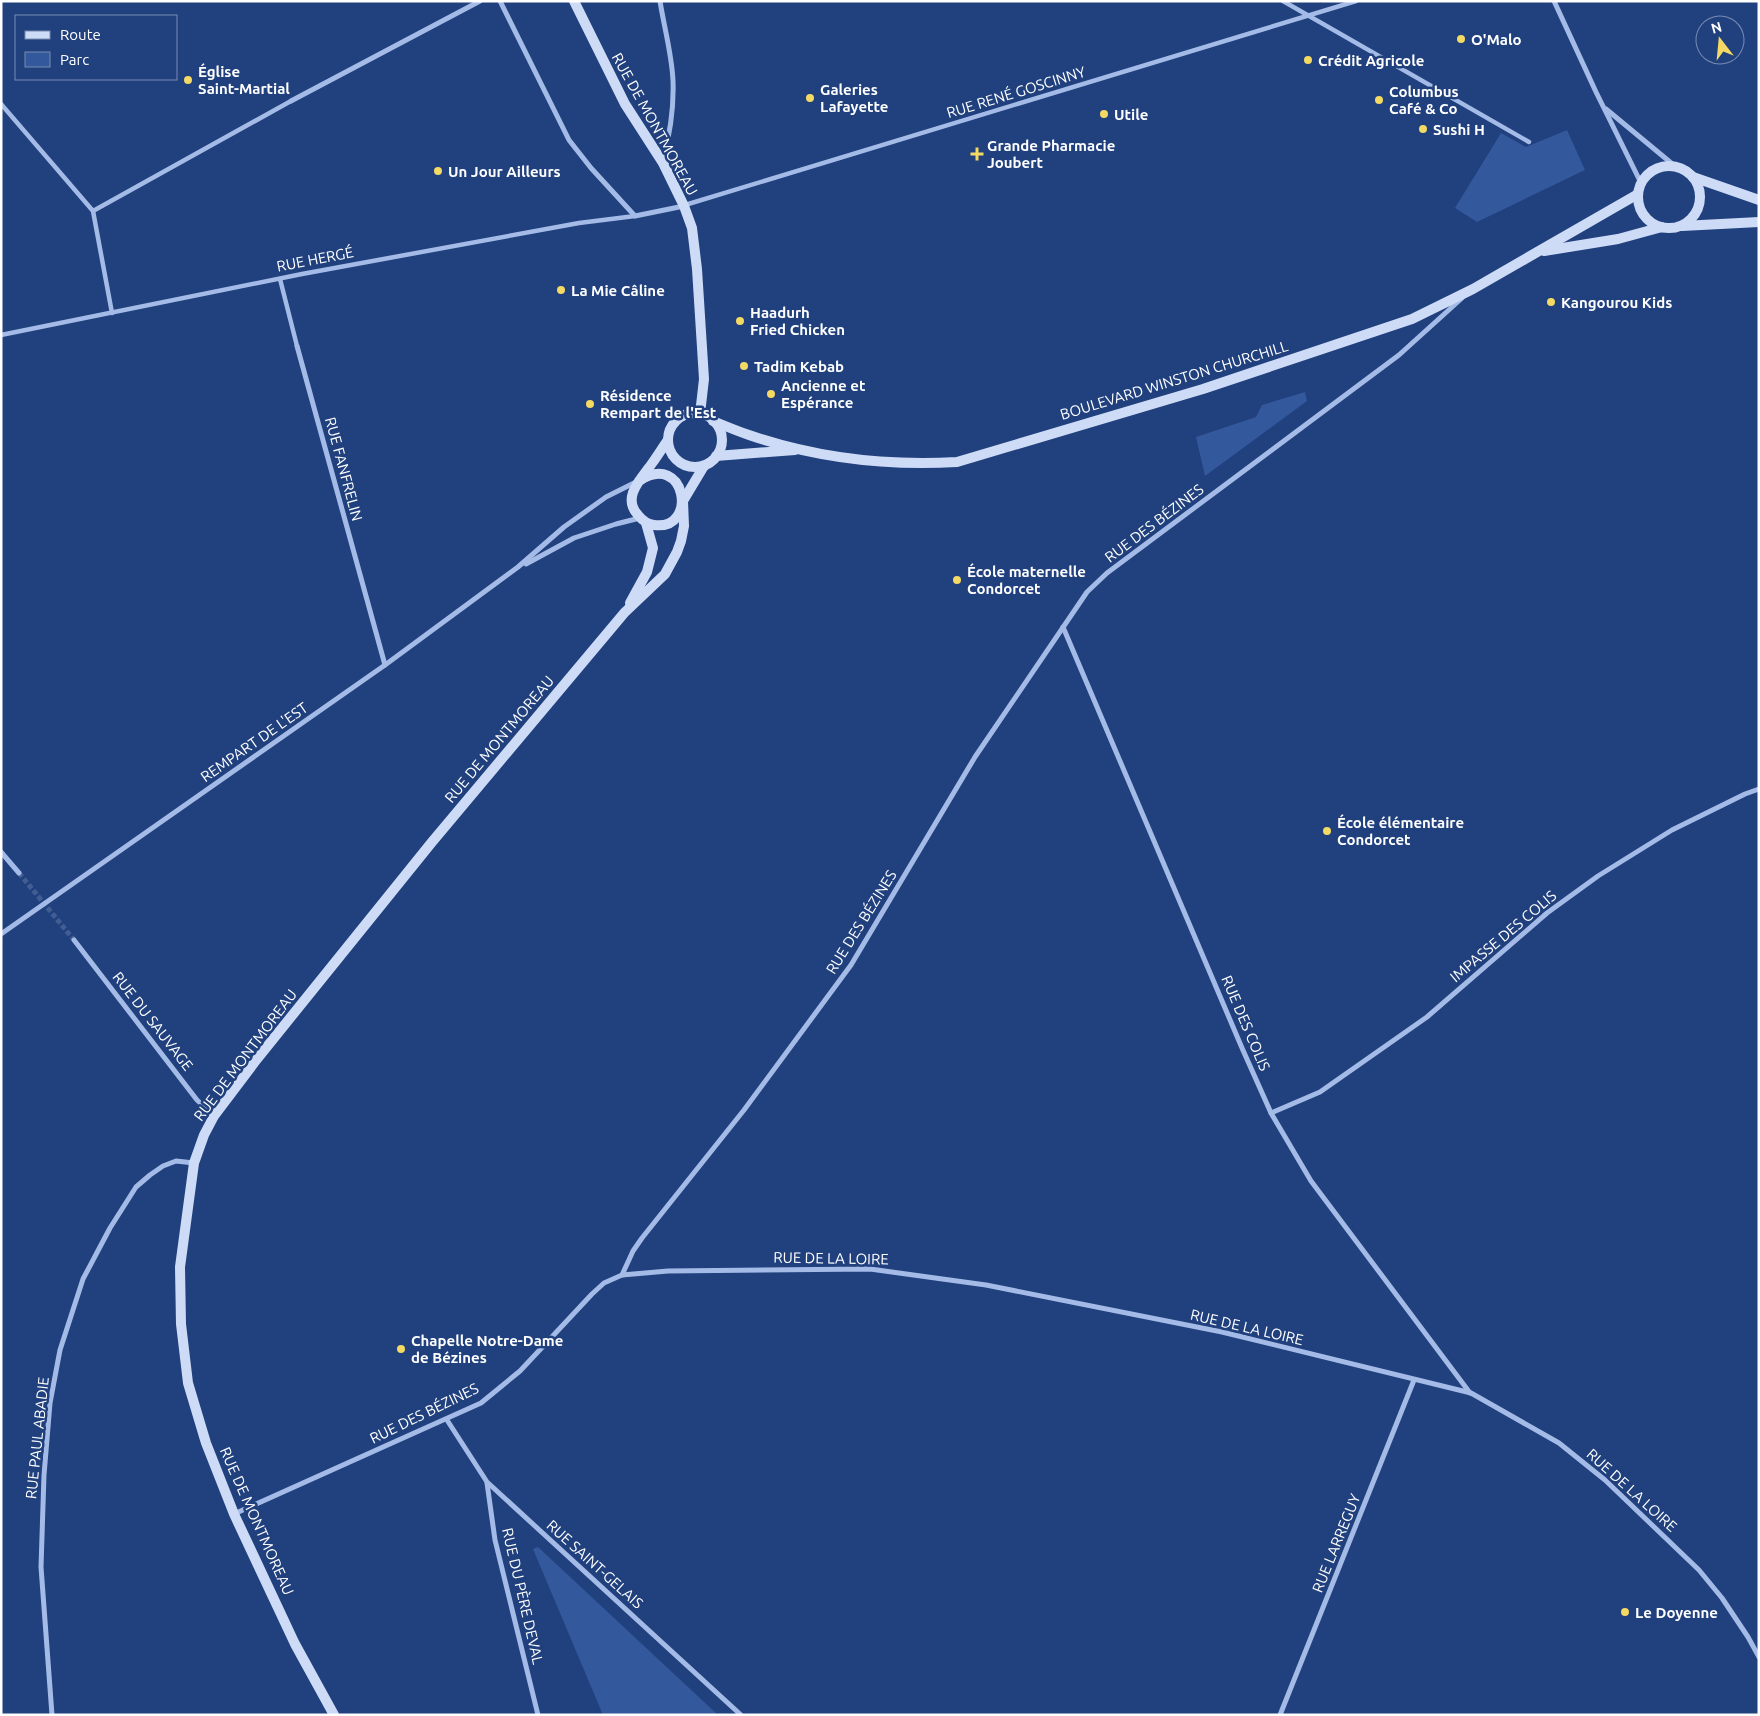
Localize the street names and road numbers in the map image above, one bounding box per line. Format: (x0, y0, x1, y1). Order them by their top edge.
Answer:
street label: RUE DE MONTMOREAU (609, 50, 701, 198)
street label: RUE RENÉ GOSCINNY (944, 63, 1088, 121)
street label: RUE HERGÉ (275, 243, 355, 275)
street label: BOULEVARD WINSTON CHURCHILL (1058, 337, 1290, 423)
street label: RUE FANFRELIN (322, 415, 366, 523)
street label: RUE DES BÉZINES (1101, 480, 1207, 566)
street label: RUE DE MONTMOREAU (441, 672, 557, 806)
street label: REMPART DE L'EST (197, 698, 311, 785)
street label: RUE DES BÉZINES (822, 867, 900, 977)
street label: IMPASSE DES COLIS (1447, 887, 1560, 985)
street label: RUE DU SAUVAGE (109, 968, 197, 1074)
street label: RUE DES COLIS (1218, 973, 1274, 1073)
street label: RUE DE MONTMOREAU (190, 986, 300, 1124)
street label: RUE DE LA LOIRE (773, 1248, 889, 1268)
street label: RUE DE LA LOIRE (1189, 1306, 1305, 1348)
street label: RUE PAUL ABADIE (22, 1376, 52, 1500)
street label: RUE DES BÉZINES (367, 1379, 481, 1447)
street label: RUE DE MONTMOREAU (217, 1444, 297, 1598)
street label: RUE DE LA LOIRE (1583, 1445, 1681, 1535)
street label: RUE LARREGUY (1308, 1491, 1364, 1595)
street label: RUE SAINT-GELAIS (543, 1516, 647, 1612)
street label: RUE DU PÈRE DEVAL (499, 1526, 547, 1666)

